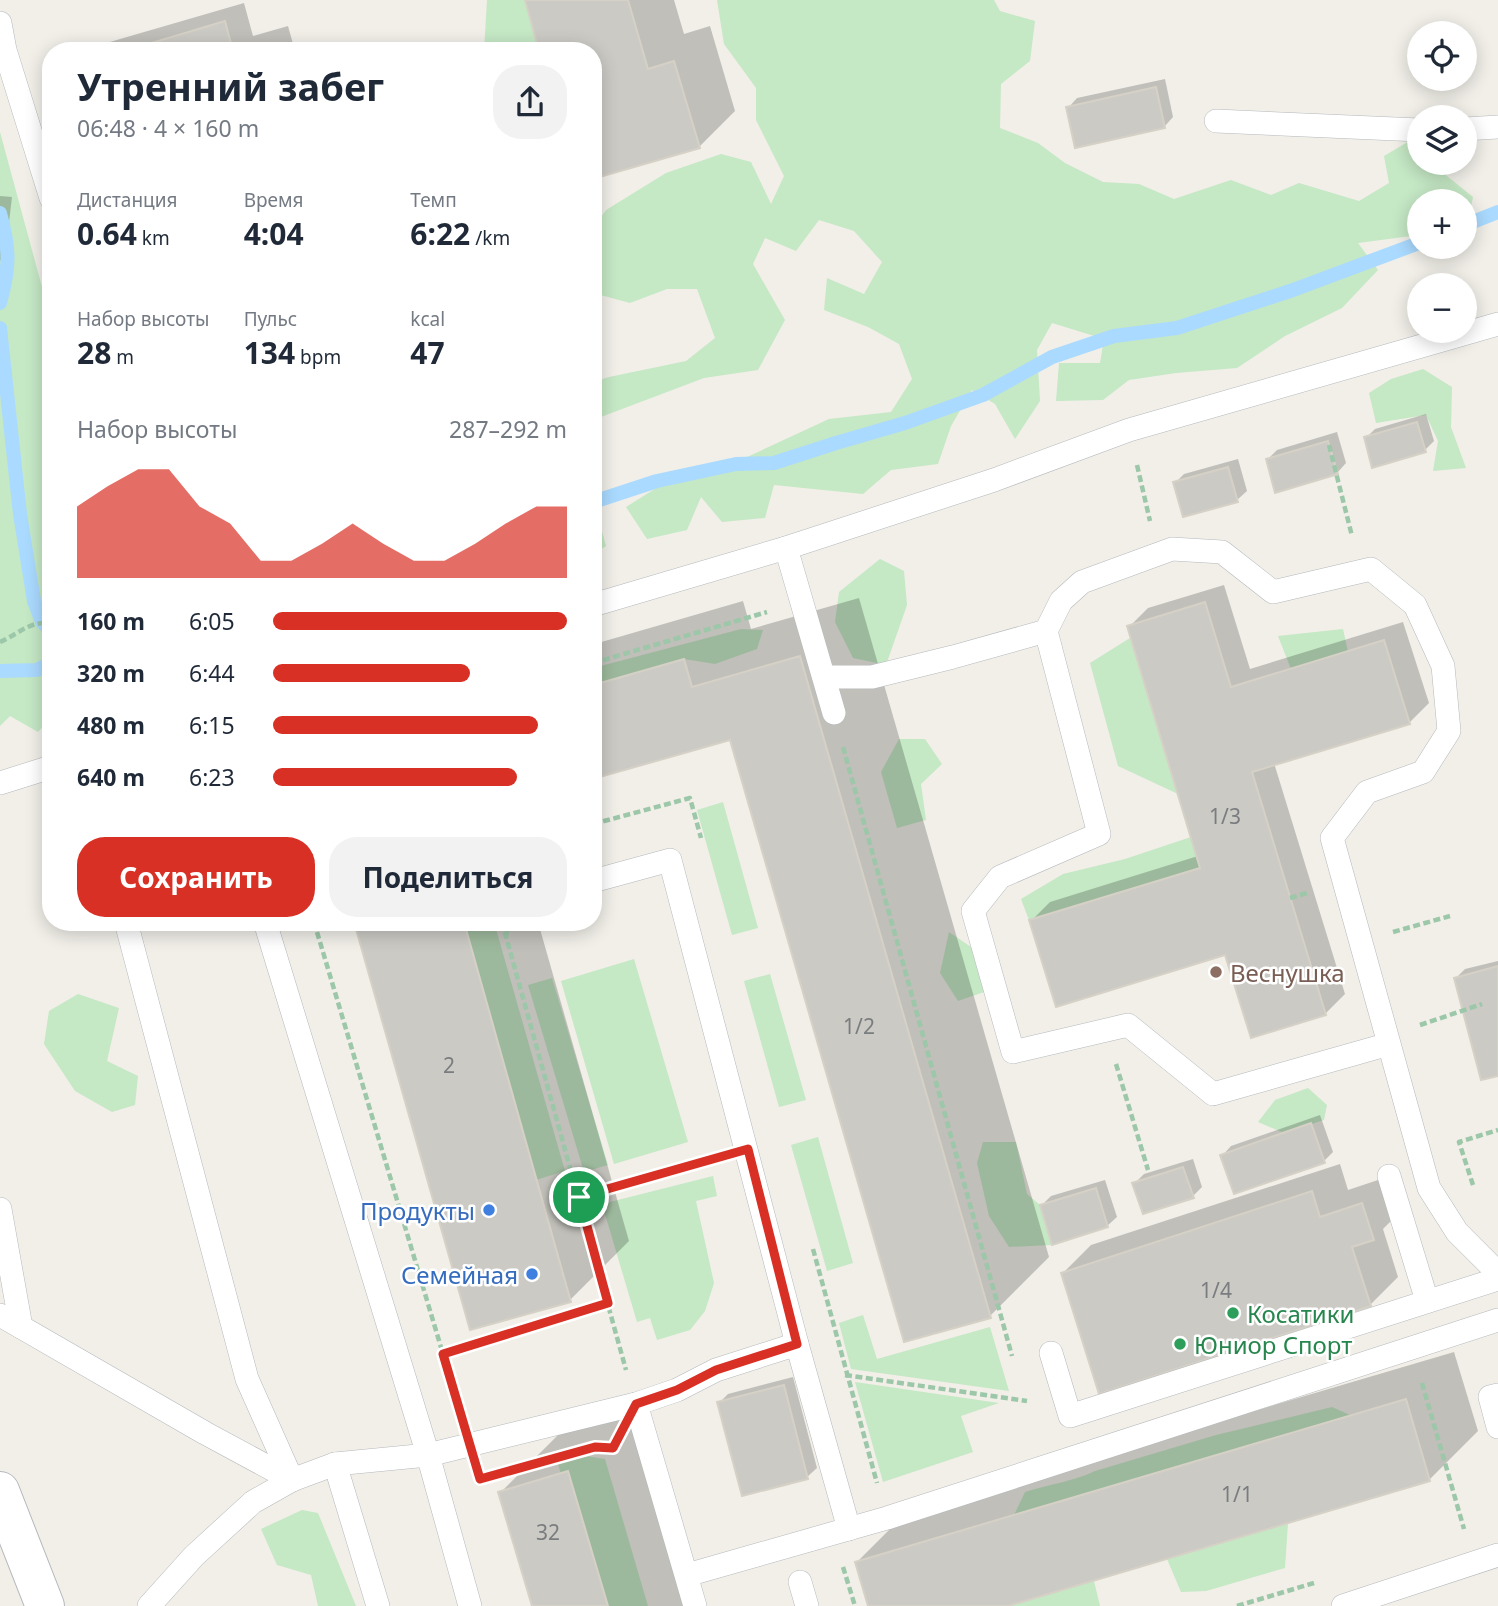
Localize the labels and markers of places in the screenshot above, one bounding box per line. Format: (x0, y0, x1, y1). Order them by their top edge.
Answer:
place label: Веснушка (1230, 956, 1345, 989)
marker: Веснушка (1208, 964, 1224, 980)
pin (549, 1167, 609, 1227)
place label: Продукты (360, 1194, 475, 1227)
marker: Продукты (481, 1202, 497, 1218)
place label: Семейная (401, 1258, 518, 1291)
marker: Семейная (524, 1266, 540, 1282)
place label: Косатики (1247, 1297, 1354, 1330)
marker: Косатики (1225, 1305, 1241, 1321)
place label: Юниор Спорт (1194, 1328, 1352, 1361)
marker: Юниор Спорт (1172, 1336, 1188, 1352)

